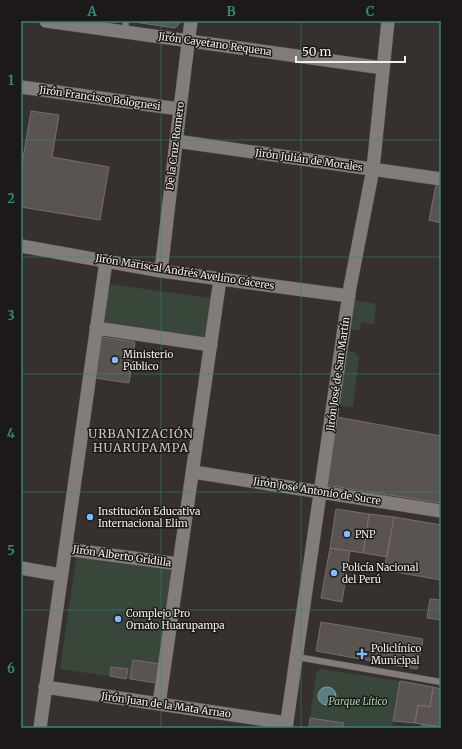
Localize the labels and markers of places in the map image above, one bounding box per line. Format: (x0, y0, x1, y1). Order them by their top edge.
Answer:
place label: Ministerio Público (123, 348, 173, 373)
marker: Ministerio Público (110, 355, 120, 365)
place label: Institución Educativa Internacional Elim (98, 505, 201, 530)
marker: Institución Educativa Internacional Elim (85, 512, 95, 522)
place label: PNP (355, 528, 376, 541)
marker: PNP (342, 529, 352, 539)
place label: Policía Nacional del Perú (342, 561, 419, 586)
marker: Policía Nacional del Perú (329, 568, 339, 578)
place label: Complejo Pro Ornato Huarupampa (126, 607, 225, 632)
marker: Complejo Pro Ornato Huarupampa (113, 614, 123, 624)
place label: Policlínico Municipal (371, 642, 421, 667)
marker: Policlínico Municipal (356, 648, 368, 660)

